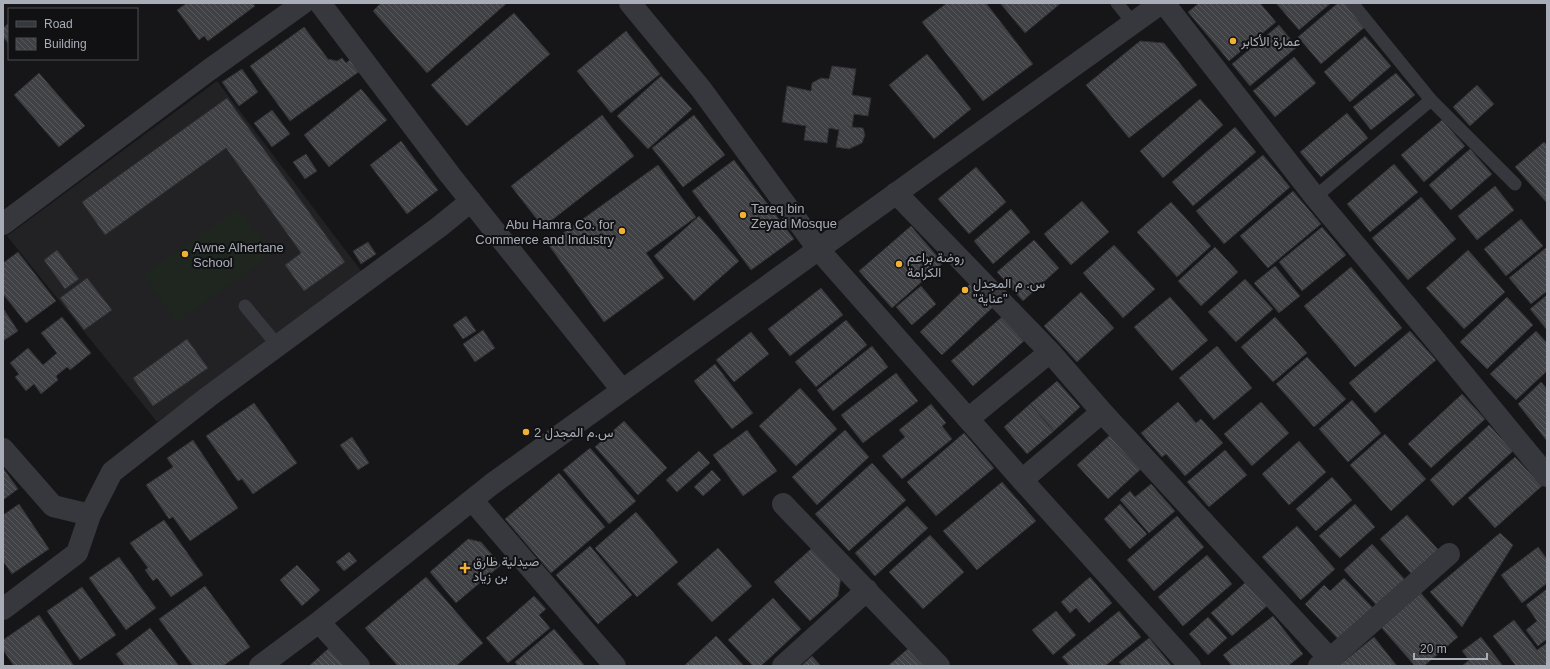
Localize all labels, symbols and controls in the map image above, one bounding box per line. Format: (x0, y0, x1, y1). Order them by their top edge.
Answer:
legend (8, 8, 138, 60)
text: Road (44, 17, 73, 31)
place label: عمارة الأكابر (1240, 34, 1300, 50)
marker: عمارة الأكابر (1228, 36, 1238, 46)
text: Building (44, 37, 87, 51)
place label: Tareq bin Zeyad Mosque (751, 201, 837, 231)
marker: Tareq bin Zeyad Mosque (738, 210, 748, 220)
place label: Abu Hamra Co. for Commerce and Industry (475, 217, 615, 247)
marker: Abu Hamra Co. for Commerce and Industry (617, 226, 627, 236)
place label: Awne Alhertane School (193, 240, 284, 270)
marker: Awne Alhertane School (180, 249, 190, 259)
place label: روضة براعم الكرامة (907, 250, 964, 281)
marker: روضة براعم الكرامة (894, 259, 904, 269)
place label: س. م المجدل "عناية" (973, 276, 1045, 306)
marker: س. م المجدل "عناية" (960, 285, 970, 295)
place label: س.م المجدل 2 (534, 425, 613, 441)
marker: س.م المجدل 2 (521, 427, 531, 437)
place label: صيدلية طارق بن زياد (473, 554, 539, 585)
marker: صيدلية طارق بن زياد (460, 563, 470, 573)
scale bar (1414, 635, 1487, 661)
text: 20 m (1420, 642, 1447, 656)

